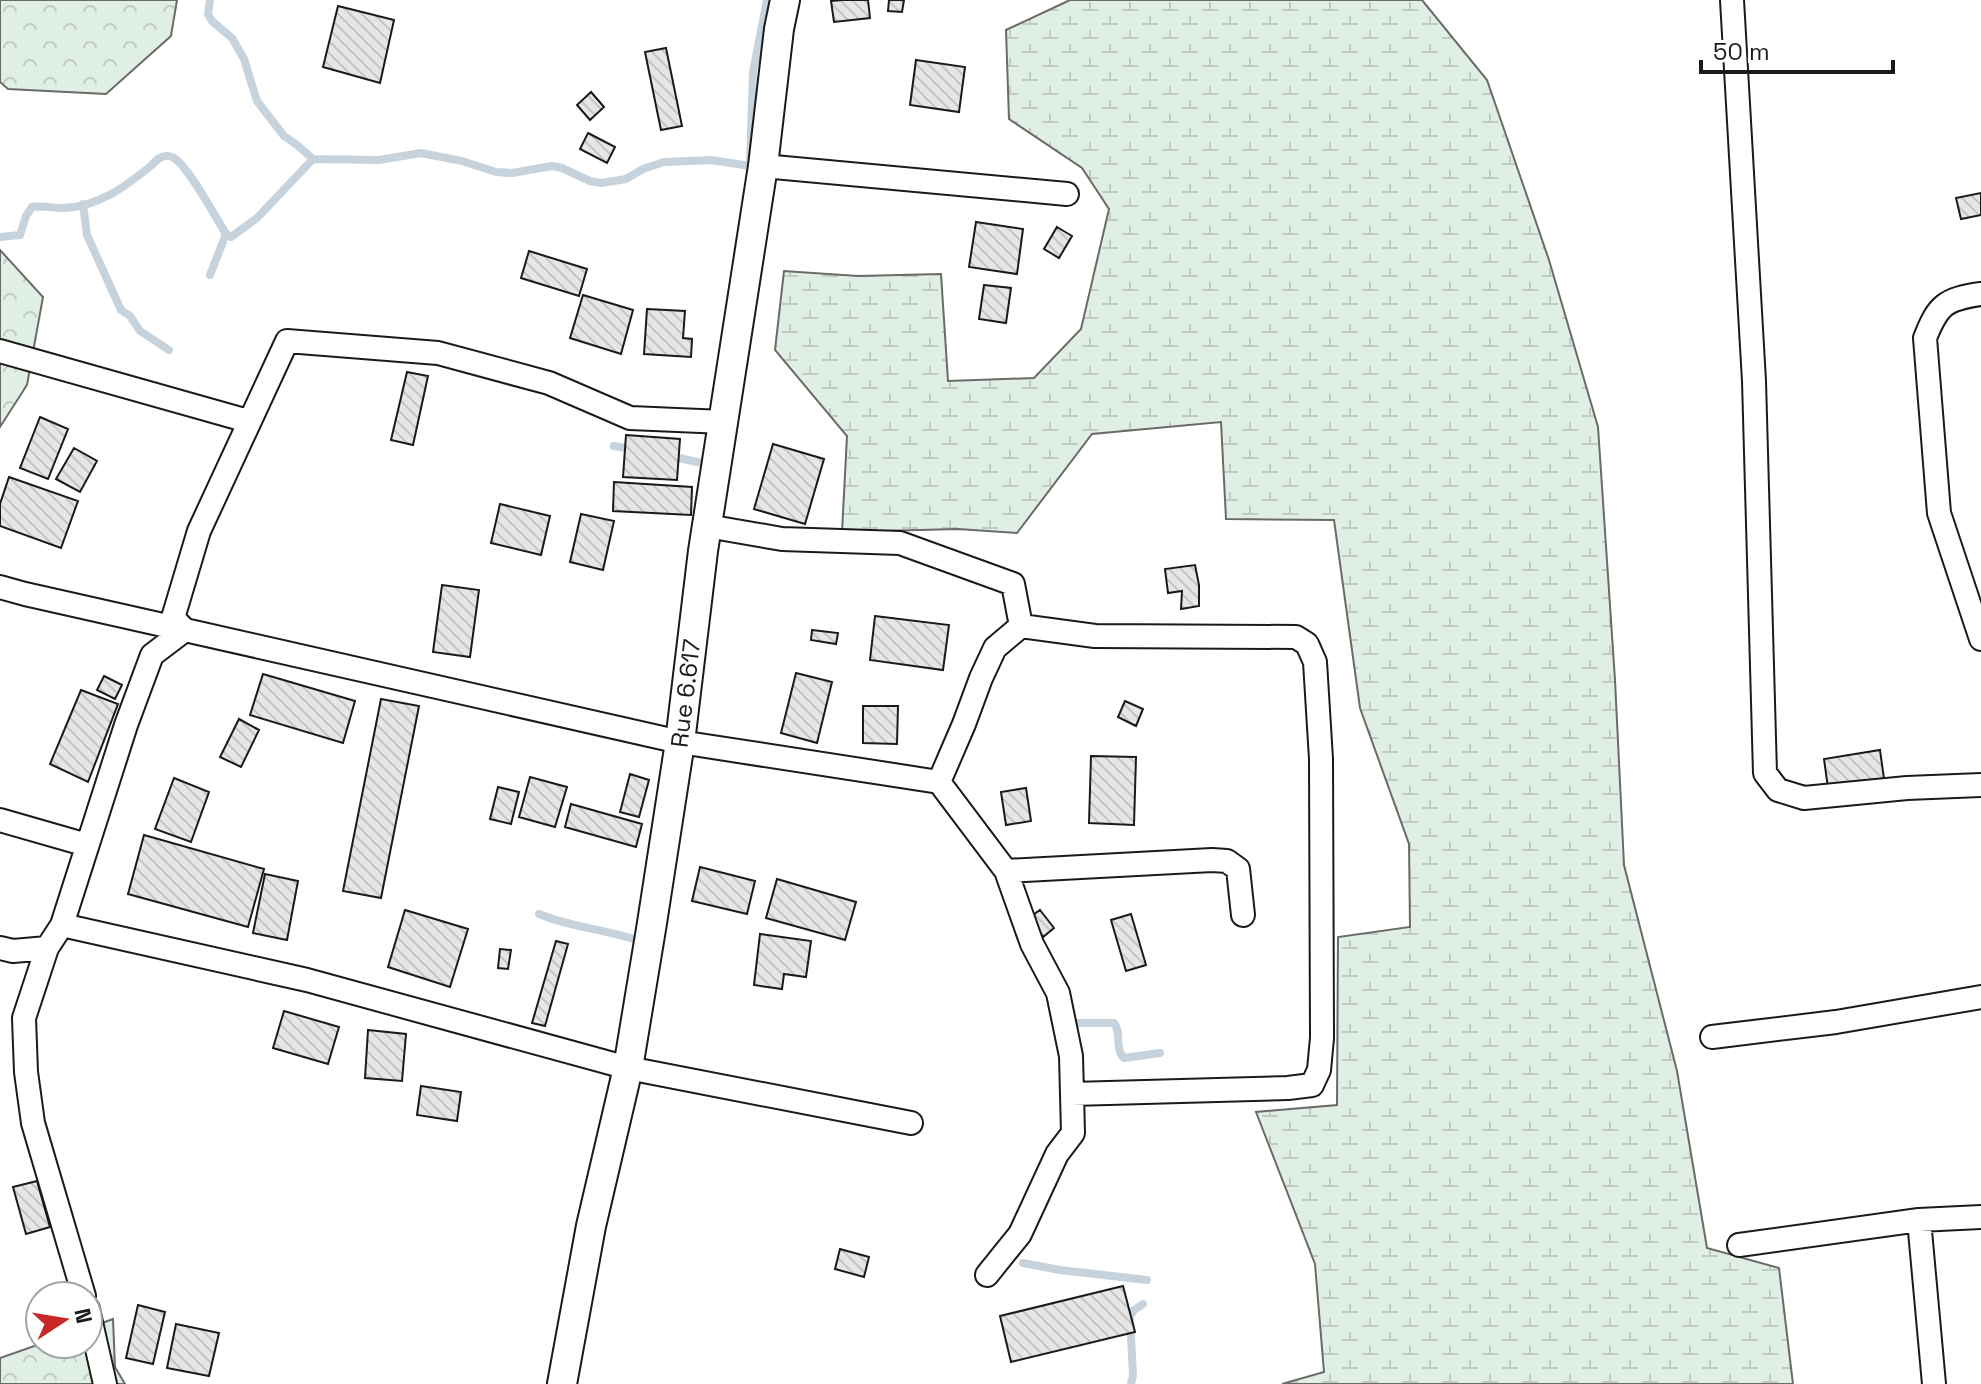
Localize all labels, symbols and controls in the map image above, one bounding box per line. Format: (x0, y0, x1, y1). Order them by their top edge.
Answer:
scale bar (1701, 24, 1893, 74)
text: 50 m (1713, 36, 1770, 67)
street label: Rue 6.617 (663, 637, 707, 749)
north arrow (24, 1280, 104, 1360)
text: N (68, 1306, 99, 1326)

